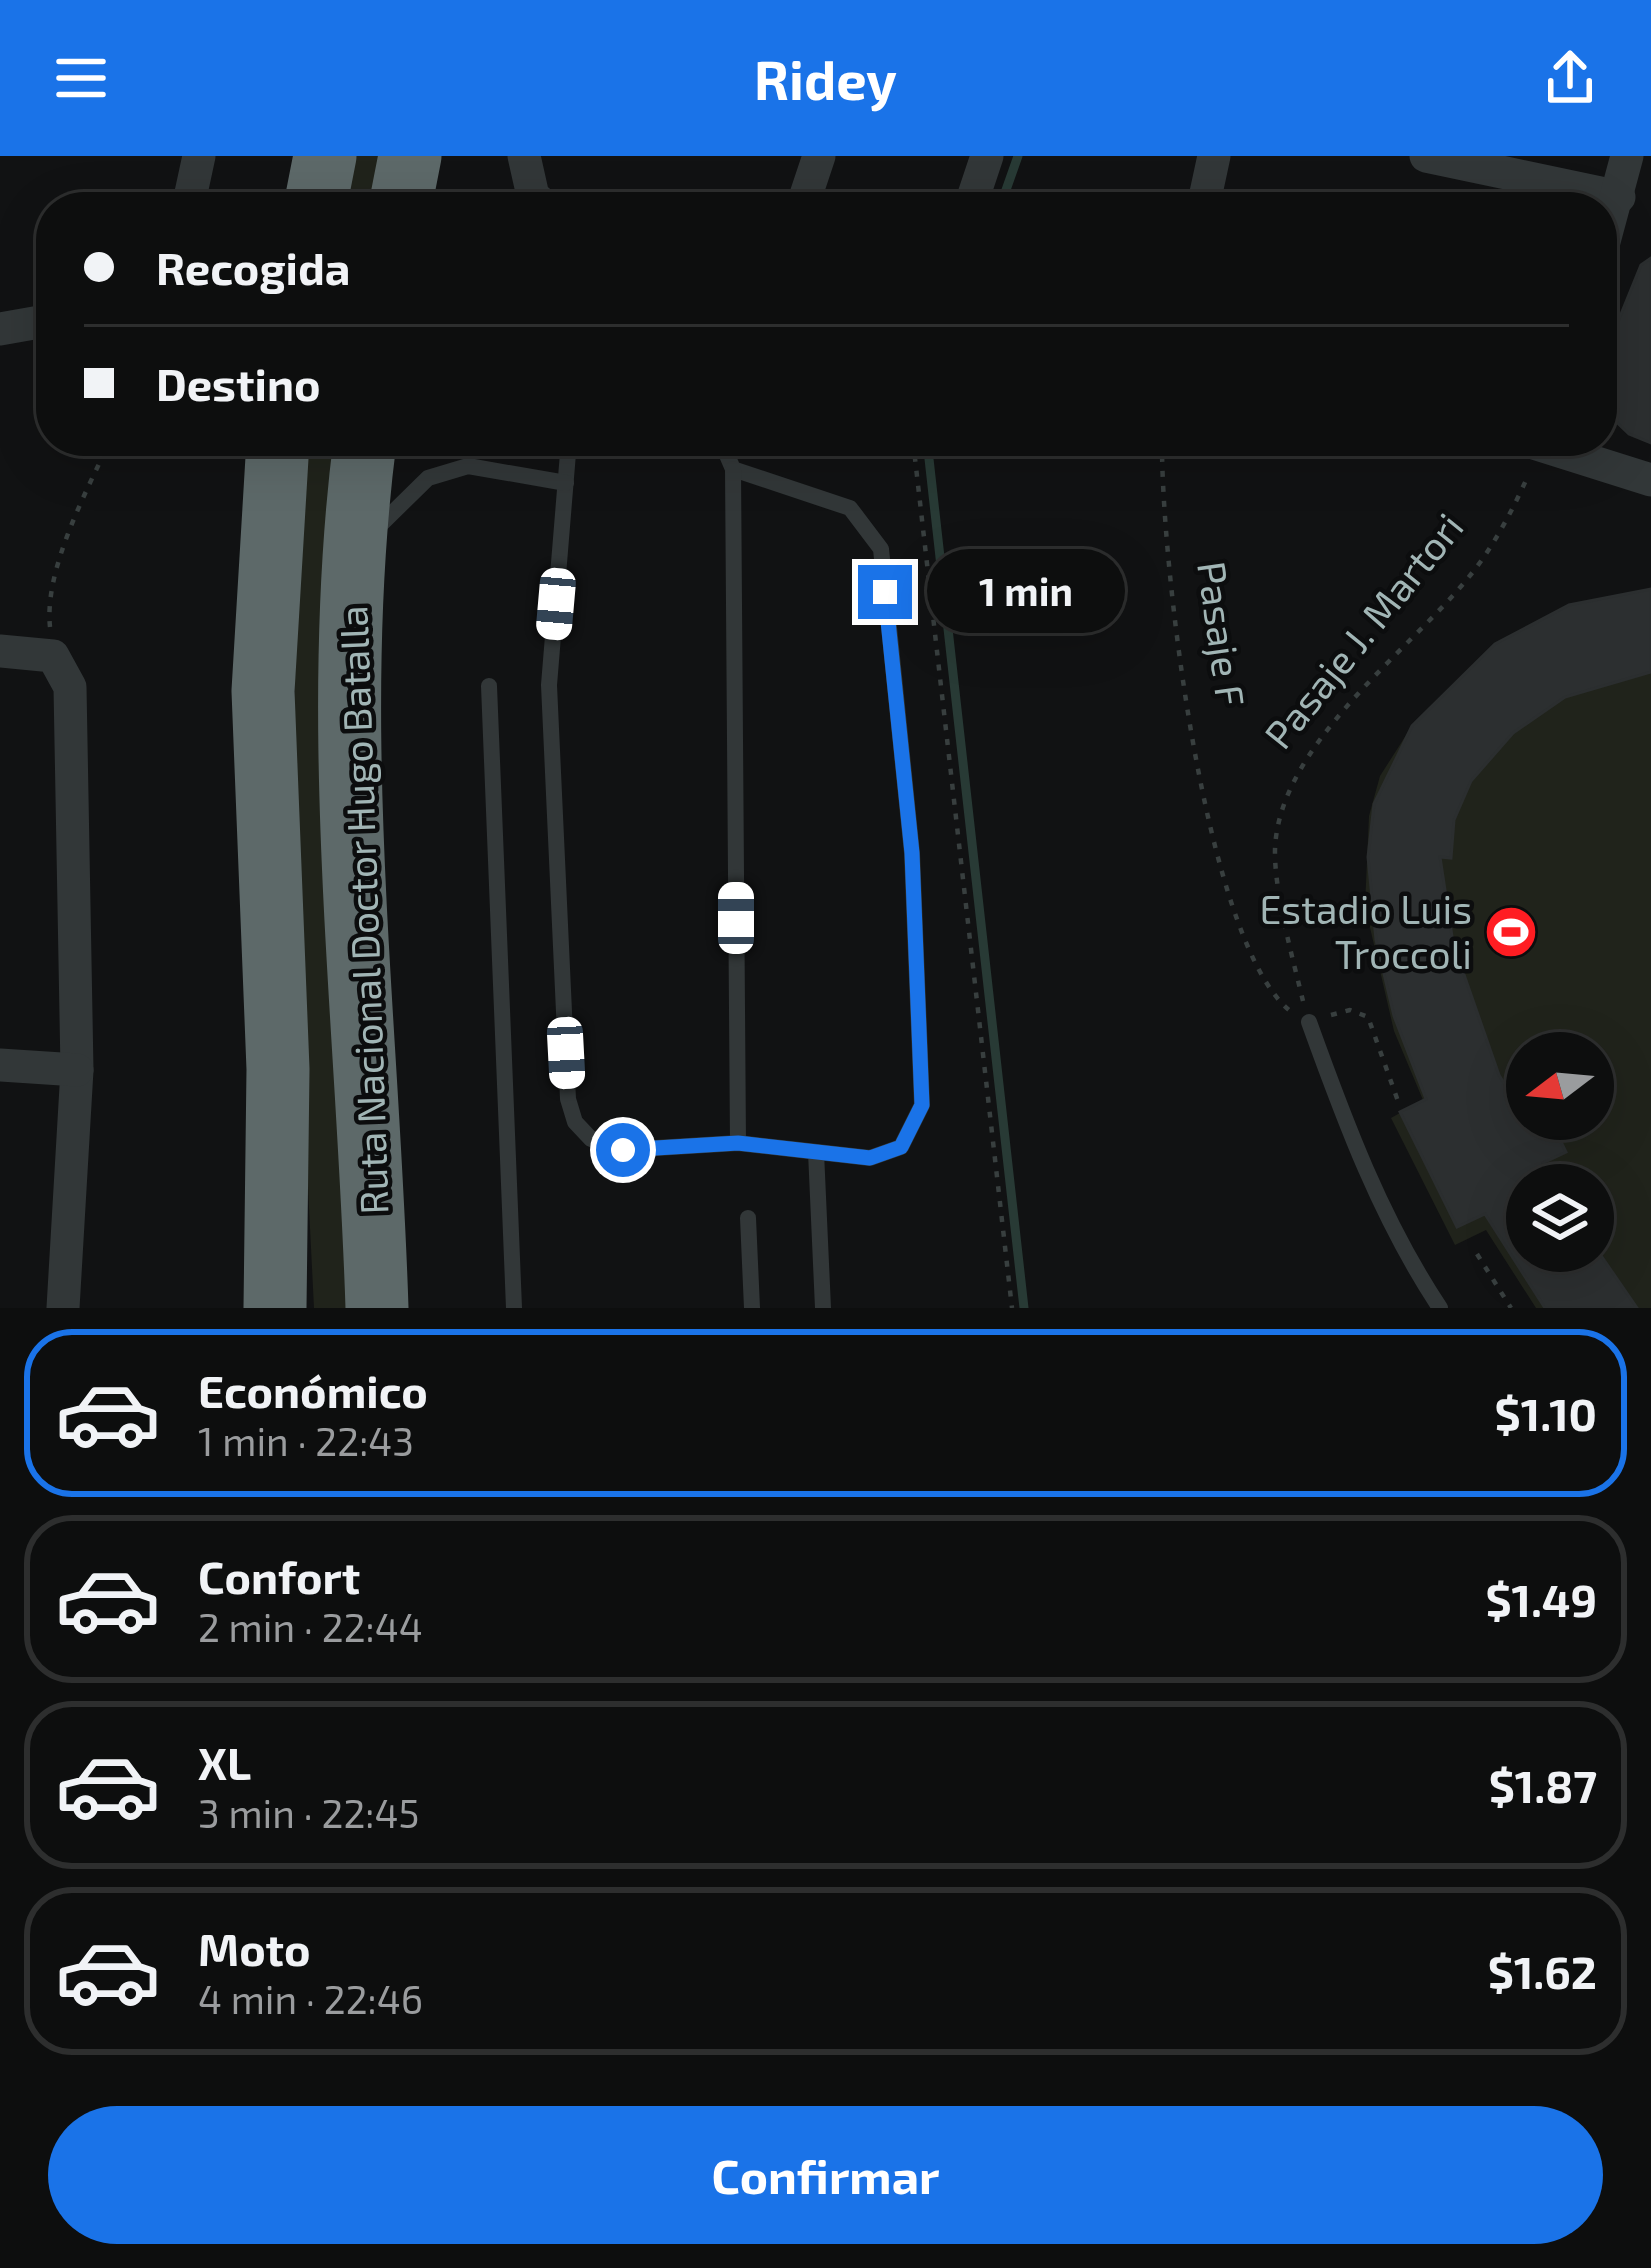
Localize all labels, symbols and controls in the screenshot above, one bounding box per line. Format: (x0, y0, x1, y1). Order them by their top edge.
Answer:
icon: menu (48, 45, 114, 111)
icon: share (1537, 45, 1603, 111)
text: Ridey (754, 46, 897, 111)
text: Recogida (156, 240, 351, 294)
text: Destino (156, 356, 320, 410)
street label: Pasaje J. Martori (1254, 503, 1472, 757)
callout: 1 min (927, 550, 1125, 634)
street label: Pasaje F (1189, 558, 1256, 709)
route end (858, 565, 912, 619)
car (535, 567, 577, 641)
text: 1 min (979, 567, 1073, 614)
street label: Ruta Nacional Doctor Hugo Batalla (328, 605, 397, 1215)
car (718, 882, 754, 954)
place label: Estadio Luis Troccoli (1259, 885, 1472, 977)
sports icon: Estadio Luis Troccoli (1483, 904, 1539, 960)
car (546, 1016, 586, 1090)
north arrow (1506, 1032, 1614, 1140)
map controls (1506, 1032, 1614, 1272)
route start (596, 1123, 650, 1177)
button: layers (1506, 1164, 1614, 1272)
icon: car (54, 1359, 162, 1467)
text: Económico (198, 1363, 428, 1417)
text: $1.10 (1495, 1386, 1597, 1440)
text: 1 min · 22:43 (198, 1417, 414, 1464)
icon: car (54, 1545, 162, 1653)
text: Confort (198, 1549, 360, 1603)
text: $1.49 (1485, 1572, 1597, 1626)
text: 2 min · 22:44 (198, 1603, 423, 1650)
icon: car (54, 1731, 162, 1839)
text: XL (198, 1735, 251, 1789)
text: $1.87 (1489, 1758, 1597, 1812)
text: 3 min · 22:45 (198, 1789, 419, 1836)
icon: car (54, 1917, 162, 2025)
text: Moto (198, 1921, 311, 1975)
text: $1.62 (1488, 1944, 1597, 1998)
text: 4 min · 22:46 (198, 1975, 423, 2022)
button: Confirmar (48, 2106, 1603, 2244)

